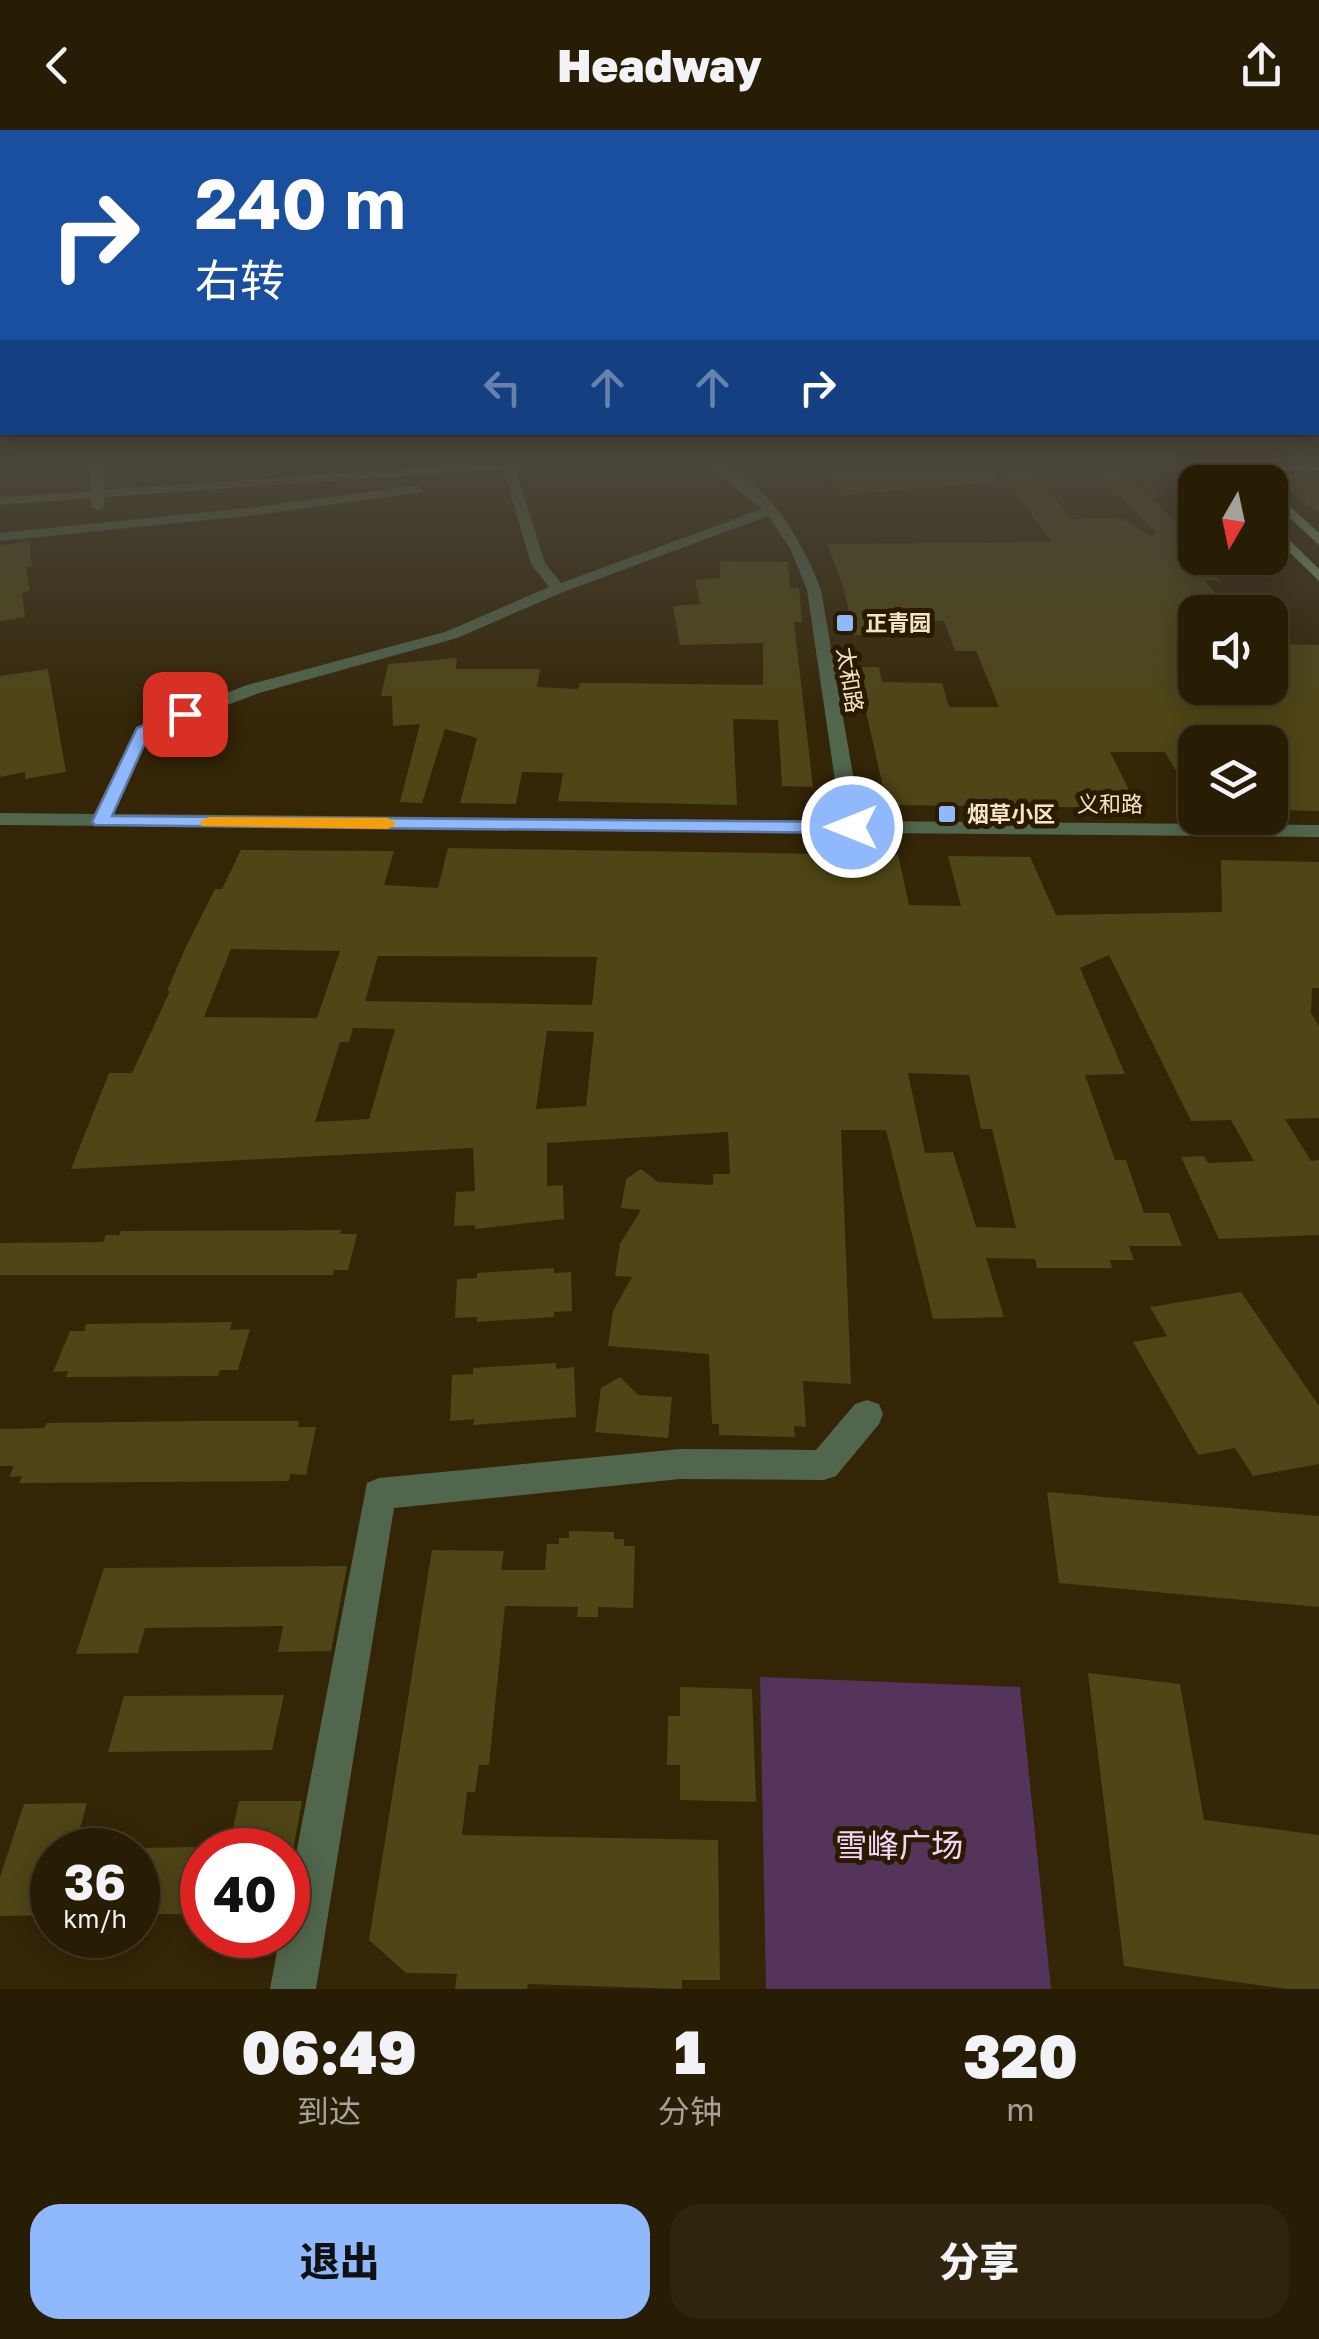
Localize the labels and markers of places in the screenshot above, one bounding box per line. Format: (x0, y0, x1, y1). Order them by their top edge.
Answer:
place label: 正青园 (865, 609, 931, 636)
marker: 正青园 (834, 612, 856, 634)
pin (143, 672, 228, 757)
place label: 烟草小区 (967, 800, 1055, 827)
marker: 烟草小区 (936, 803, 958, 825)

